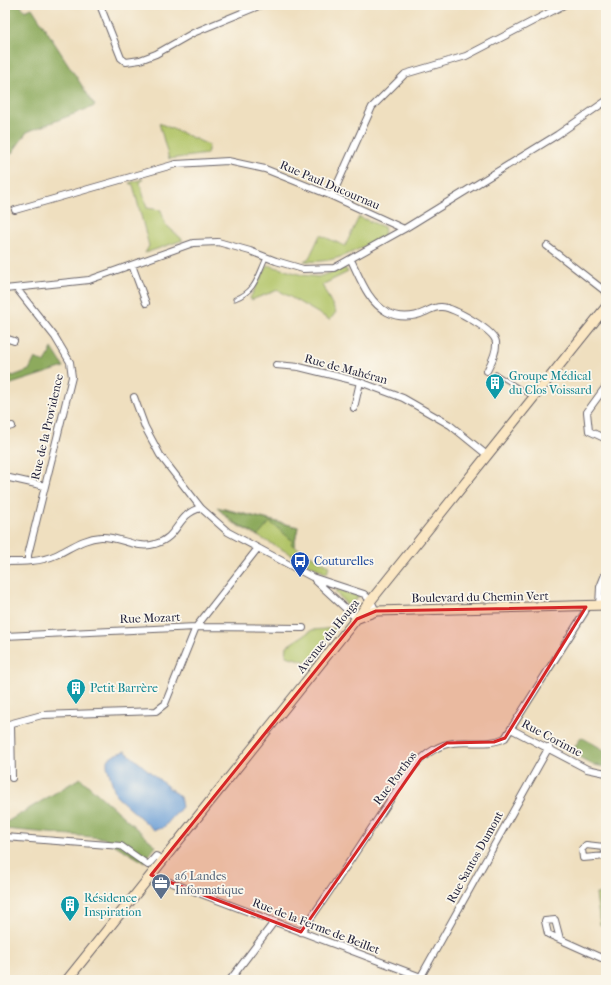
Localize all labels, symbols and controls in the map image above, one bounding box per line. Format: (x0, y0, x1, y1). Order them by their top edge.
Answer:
street label: Rue Paul Ducournau (278, 158, 382, 213)
street label: Rue de Mahéran (303, 351, 389, 387)
place label: Groupe Médical du Clos Voissard (509, 369, 592, 397)
building icon: Groupe Médical du Clos Voissard (484, 372, 506, 400)
street label: Rue de la Providence (28, 373, 66, 481)
bus stop icon: Couturelles (289, 550, 311, 578)
place label: Couturelles (314, 554, 374, 568)
street label: Boulevard du Chemin Vert (411, 589, 549, 605)
street label: Avenue du Houga (293, 596, 362, 677)
street label: Rue Mozart (119, 610, 181, 626)
building icon: Petit Barrère (65, 677, 87, 705)
place label: Petit Barrère (90, 681, 158, 695)
street label: Rue Corinne (519, 716, 585, 760)
street label: Rue Porthos (370, 748, 420, 808)
street label: Rue Santos Dumont (444, 808, 506, 905)
place label: a6 Landes Informatique (175, 869, 244, 897)
office icon: a6 Landes Informatique (150, 872, 172, 900)
place label: Résidence Inspiration (84, 891, 141, 919)
building icon: Résidence Inspiration (59, 894, 81, 922)
street label: Rue de la Ferme de Beillet (250, 895, 382, 957)

